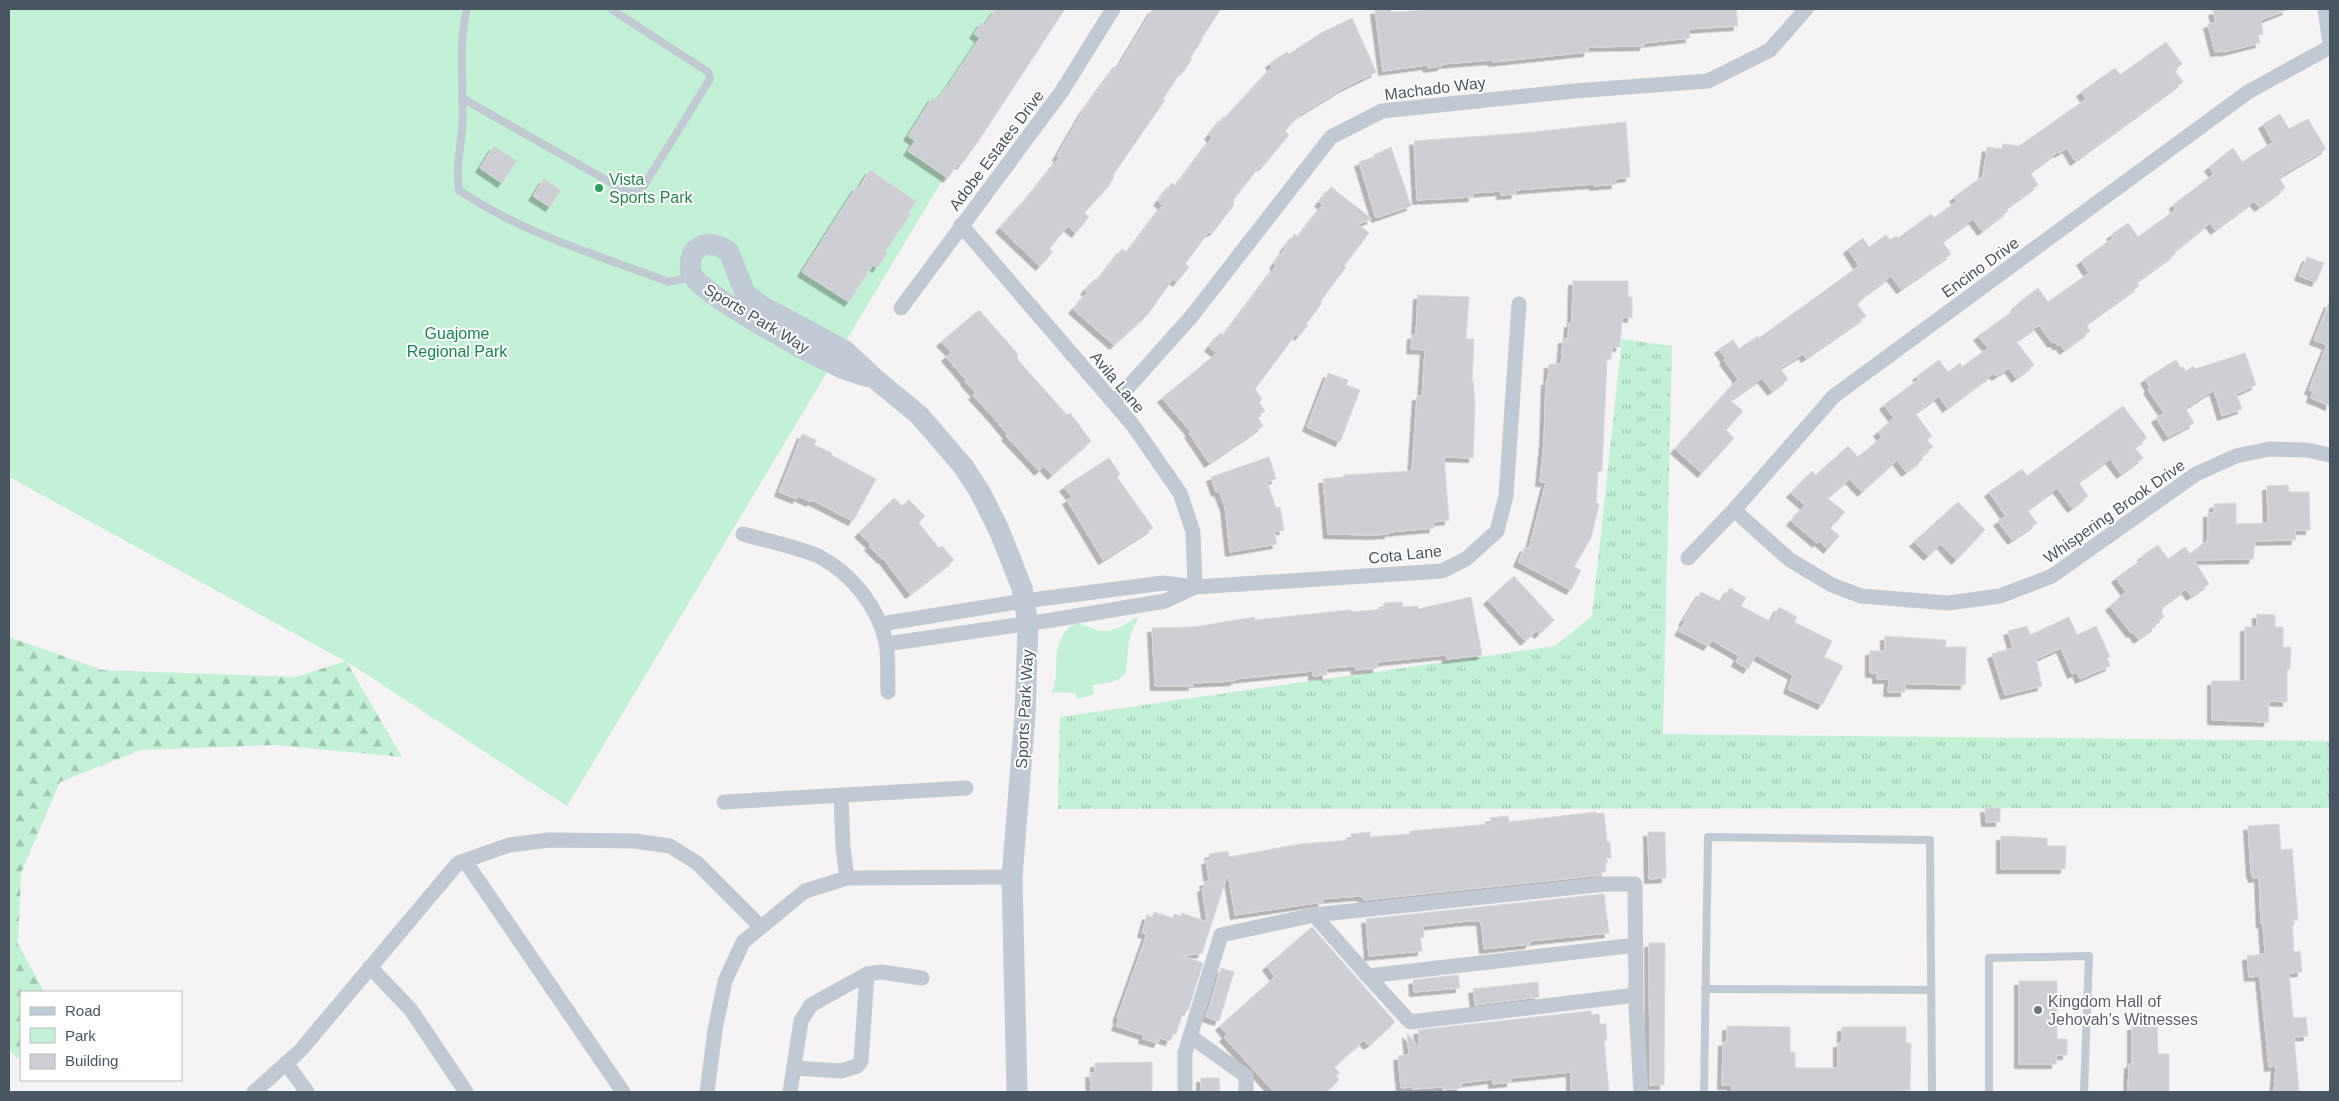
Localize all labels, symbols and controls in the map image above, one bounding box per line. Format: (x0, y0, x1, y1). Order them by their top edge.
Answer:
street label: Machado Way (1384, 74, 1487, 103)
street label: Adobe Estates Drive (946, 87, 1047, 214)
place label: Vista Sports Park (609, 171, 694, 206)
marker: Vista Sports Park (593, 182, 605, 194)
street label: Encino Drive (1939, 234, 2022, 301)
street label: Sports Park Way (701, 280, 812, 356)
park label: Guajome Regional Park (407, 325, 508, 360)
street label: Avila Lane (1087, 348, 1148, 416)
street label: Whispering Brook Drive (2041, 456, 2188, 567)
street label: Cota Lane (1367, 542, 1443, 567)
street label: Sports Park Way (1013, 649, 1036, 769)
legend (20, 991, 182, 1081)
place label: Kingdom Hall of Jehovah’s Witnesses (2048, 993, 2198, 1028)
text: Road (65, 1002, 101, 1019)
marker: Kingdom Hall of Jehovah’s Witnesses (2032, 1004, 2044, 1016)
text: Park (65, 1027, 96, 1044)
text: Building (65, 1052, 118, 1069)

